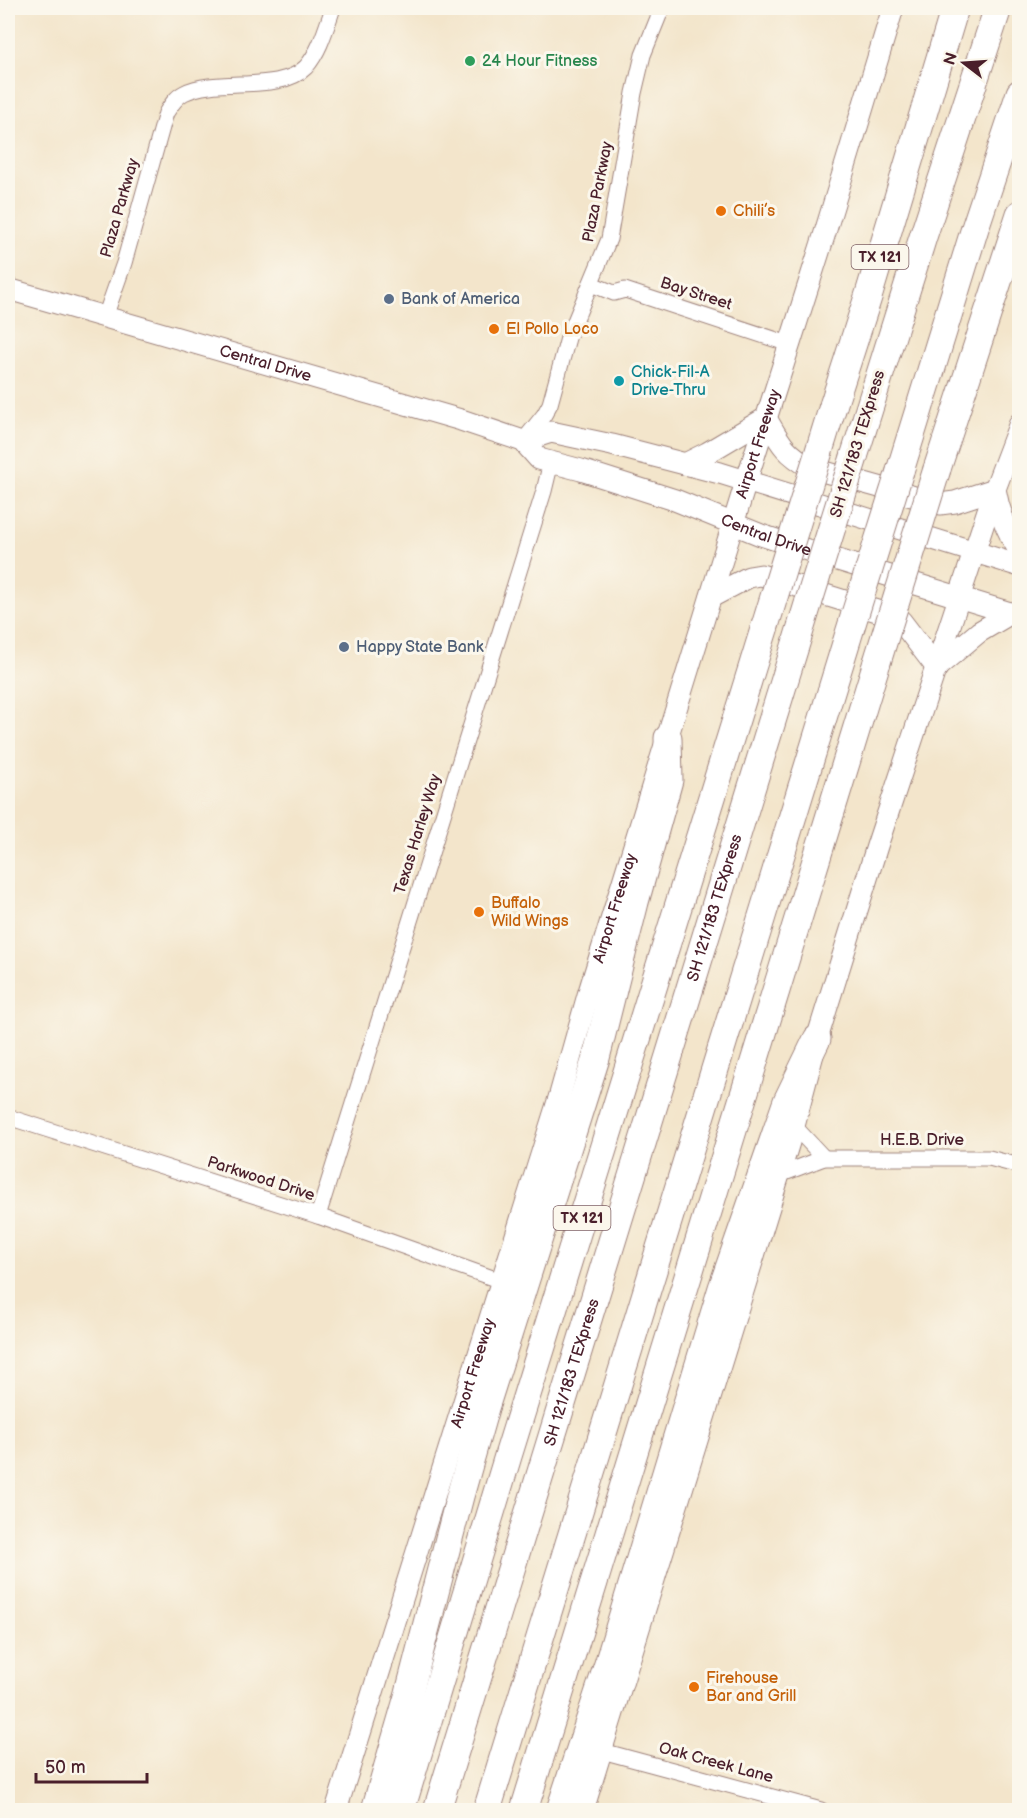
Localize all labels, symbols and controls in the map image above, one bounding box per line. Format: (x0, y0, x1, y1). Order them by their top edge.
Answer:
north arrow (934, 33, 994, 93)
text: N (940, 51, 962, 68)
place label: 24 Hour Fitness (482, 52, 598, 71)
marker: 24 Hour Fitness (463, 54, 477, 68)
street label: Plaza Parkway (579, 139, 617, 244)
street label: Plaza Parkway (97, 155, 143, 260)
place label: Chili’s (733, 202, 775, 221)
marker: Chili’s (714, 204, 728, 218)
road number: TX 121 (852, 245, 908, 269)
street label: Bay Street (658, 274, 734, 315)
place label: Bank of America (401, 290, 520, 309)
marker: Bank of America (382, 292, 396, 306)
place label: El Pollo Loco (506, 320, 599, 339)
marker: El Pollo Loco (487, 322, 501, 336)
street label: Central Drive (217, 341, 314, 386)
place label: Chick-Fil-A Drive-Thru (631, 363, 710, 400)
street label: SH 121/183 TEXpress (827, 368, 889, 520)
marker: Chick-Fil-A Drive-Thru (612, 374, 626, 388)
street label: Airport Freeway (732, 386, 785, 501)
street label: Central Drive (718, 510, 814, 560)
place label: Happy State Bank (356, 638, 484, 657)
marker: Happy State Bank (337, 640, 351, 654)
street label: Texas Harley Way (391, 771, 446, 896)
street label: SH 121/183 TEXpress (683, 832, 746, 984)
street label: Airport Freeway (589, 850, 641, 965)
place label: Buffalo Wild Wings (491, 894, 569, 931)
marker: Buffalo Wild Wings (472, 905, 486, 919)
street label: H.E.B. Drive (880, 1131, 964, 1150)
street label: Parkwood Drive (205, 1153, 318, 1205)
road number: TX 121 (554, 1206, 610, 1230)
street label: SH 121/183 TEXpress (540, 1296, 603, 1448)
street label: Airport Freeway (447, 1315, 499, 1430)
place label: Firehouse Bar and Grill (706, 1669, 796, 1706)
marker: Firehouse Bar and Grill (687, 1680, 701, 1694)
street label: Oak Creek Lane (657, 1739, 776, 1788)
scale bar (36, 1746, 147, 1784)
text: 50 m (45, 1757, 86, 1778)

